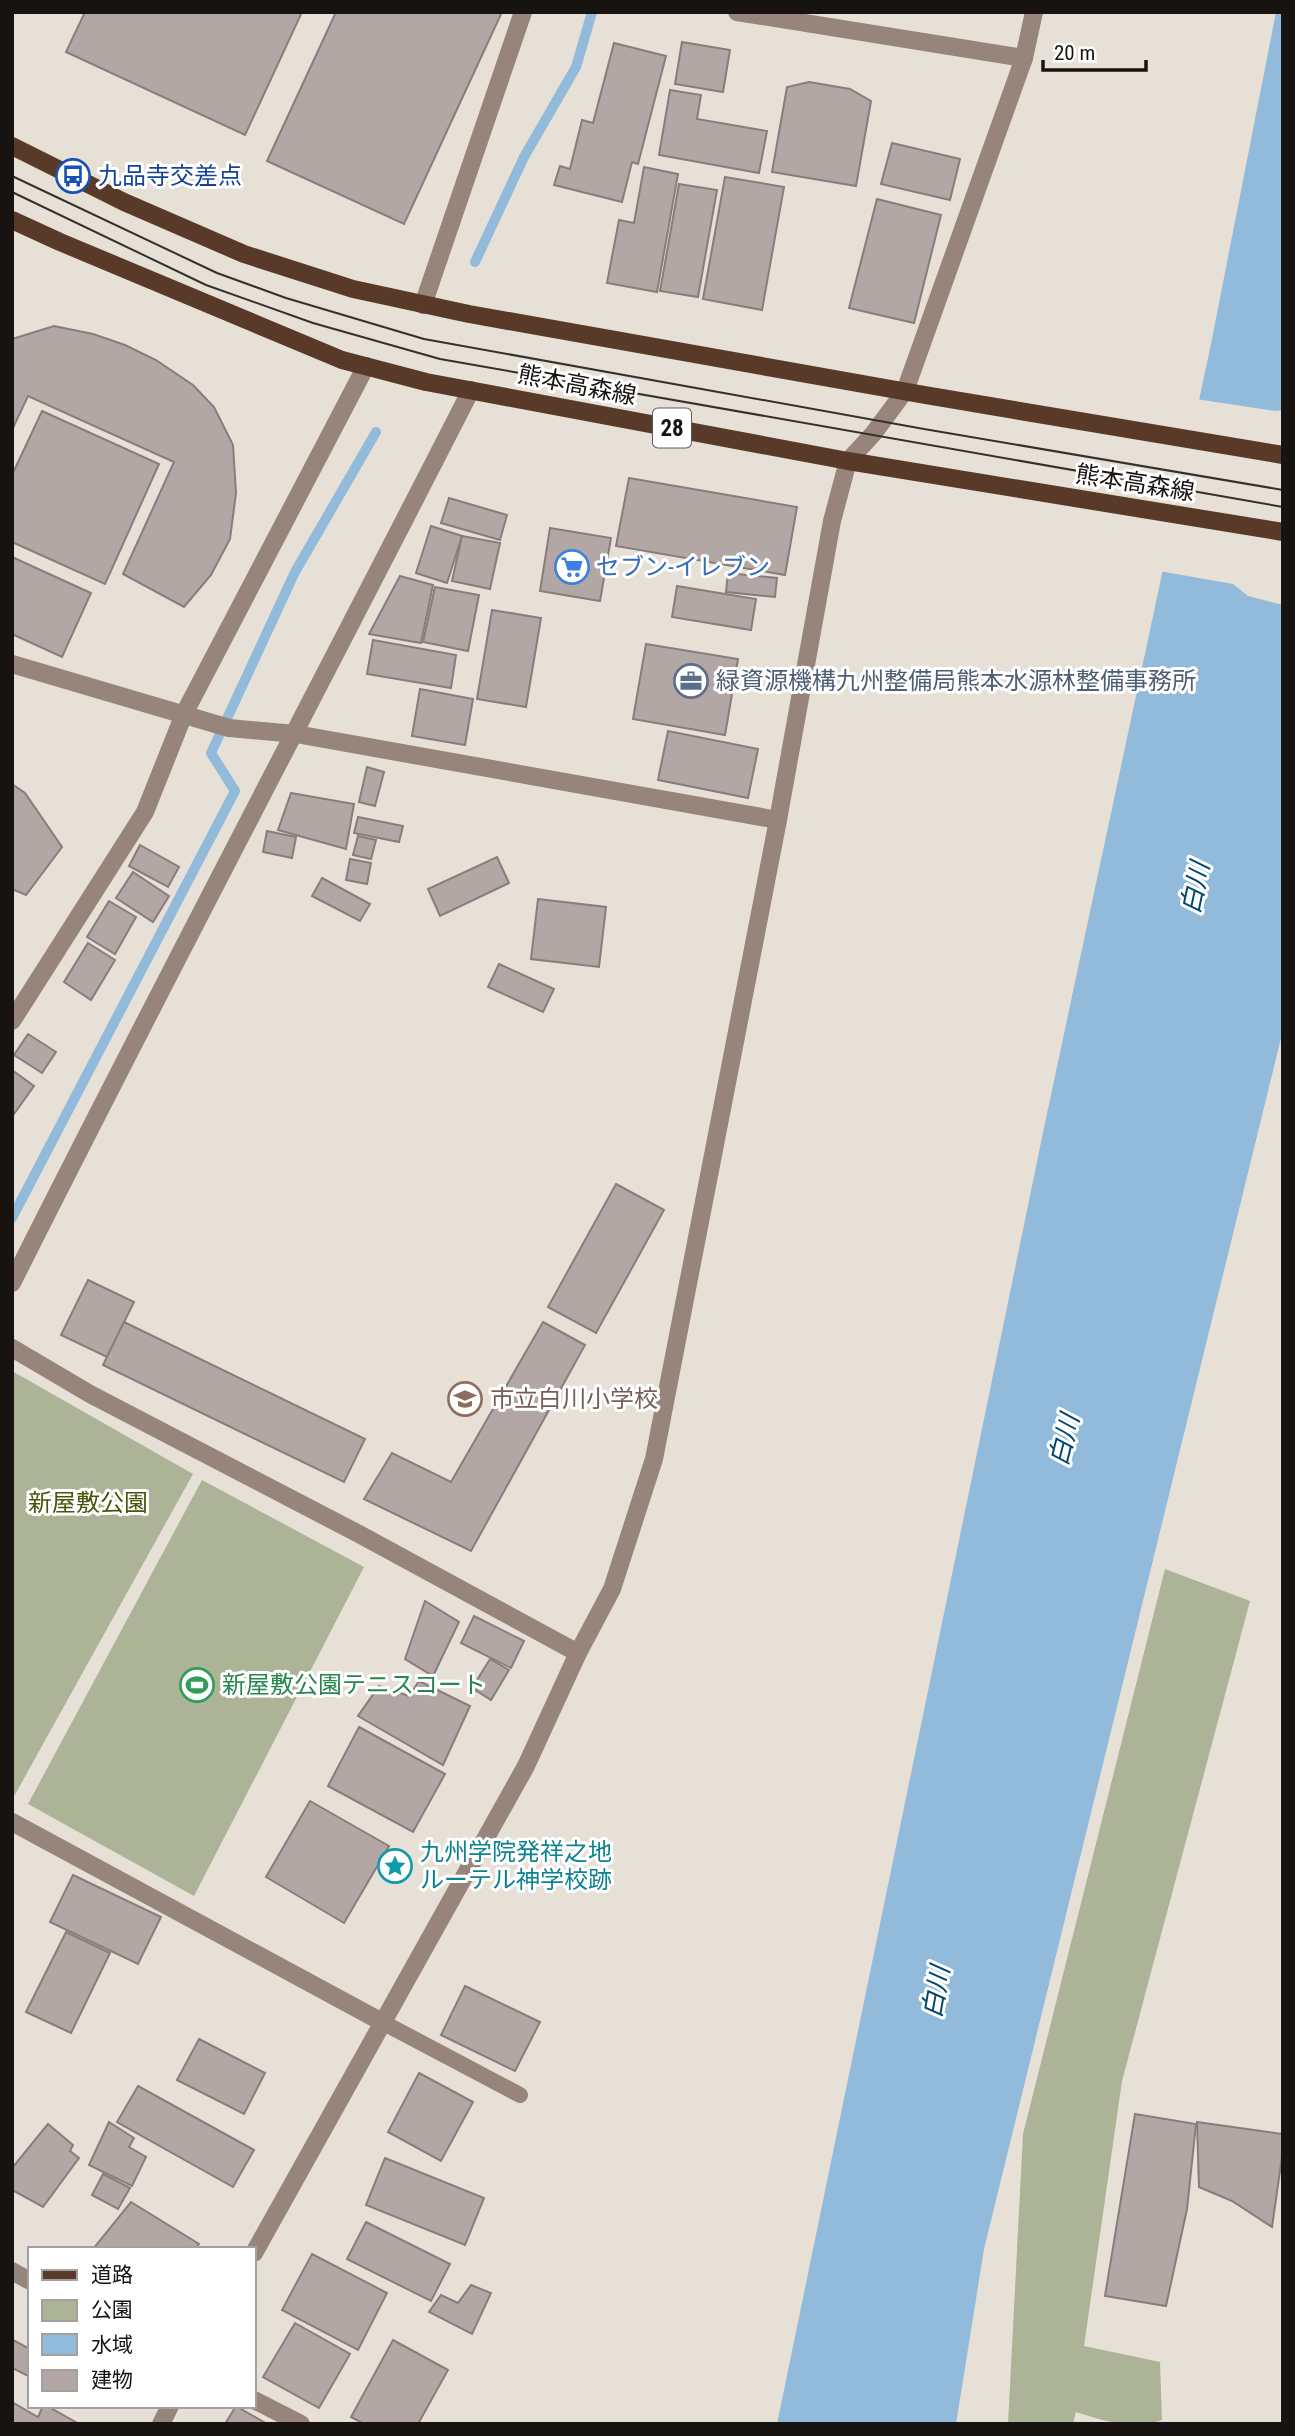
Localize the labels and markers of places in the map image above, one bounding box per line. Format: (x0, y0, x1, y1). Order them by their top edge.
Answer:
bus stop icon: 九品寺交差点 (54, 157, 92, 195)
place label: 九品寺交差点 (98, 162, 242, 190)
supermarket icon: セブン-イレブン (553, 548, 591, 586)
place label: セブン-イレブン (596, 553, 770, 581)
office icon: 緑資源機構九州整備局熊本水源林整備事務所 (672, 662, 710, 700)
place label: 緑資源機構九州整備局熊本水源林整備事務所 (716, 667, 1196, 695)
school or university icon: 市立白川小学校 (446, 1380, 484, 1418)
place label: 市立白川小学校 (490, 1385, 658, 1413)
sports icon: 新屋敷公園テニスコート (178, 1666, 216, 1704)
place label: 新屋敷公園テニスコート (222, 1671, 486, 1699)
place label: 九州学院発祥之地 ルーテル神学校跡 (420, 1838, 612, 1894)
place icon: 九州学院発祥之地 ルーテル神学校跡 (376, 1847, 414, 1885)

